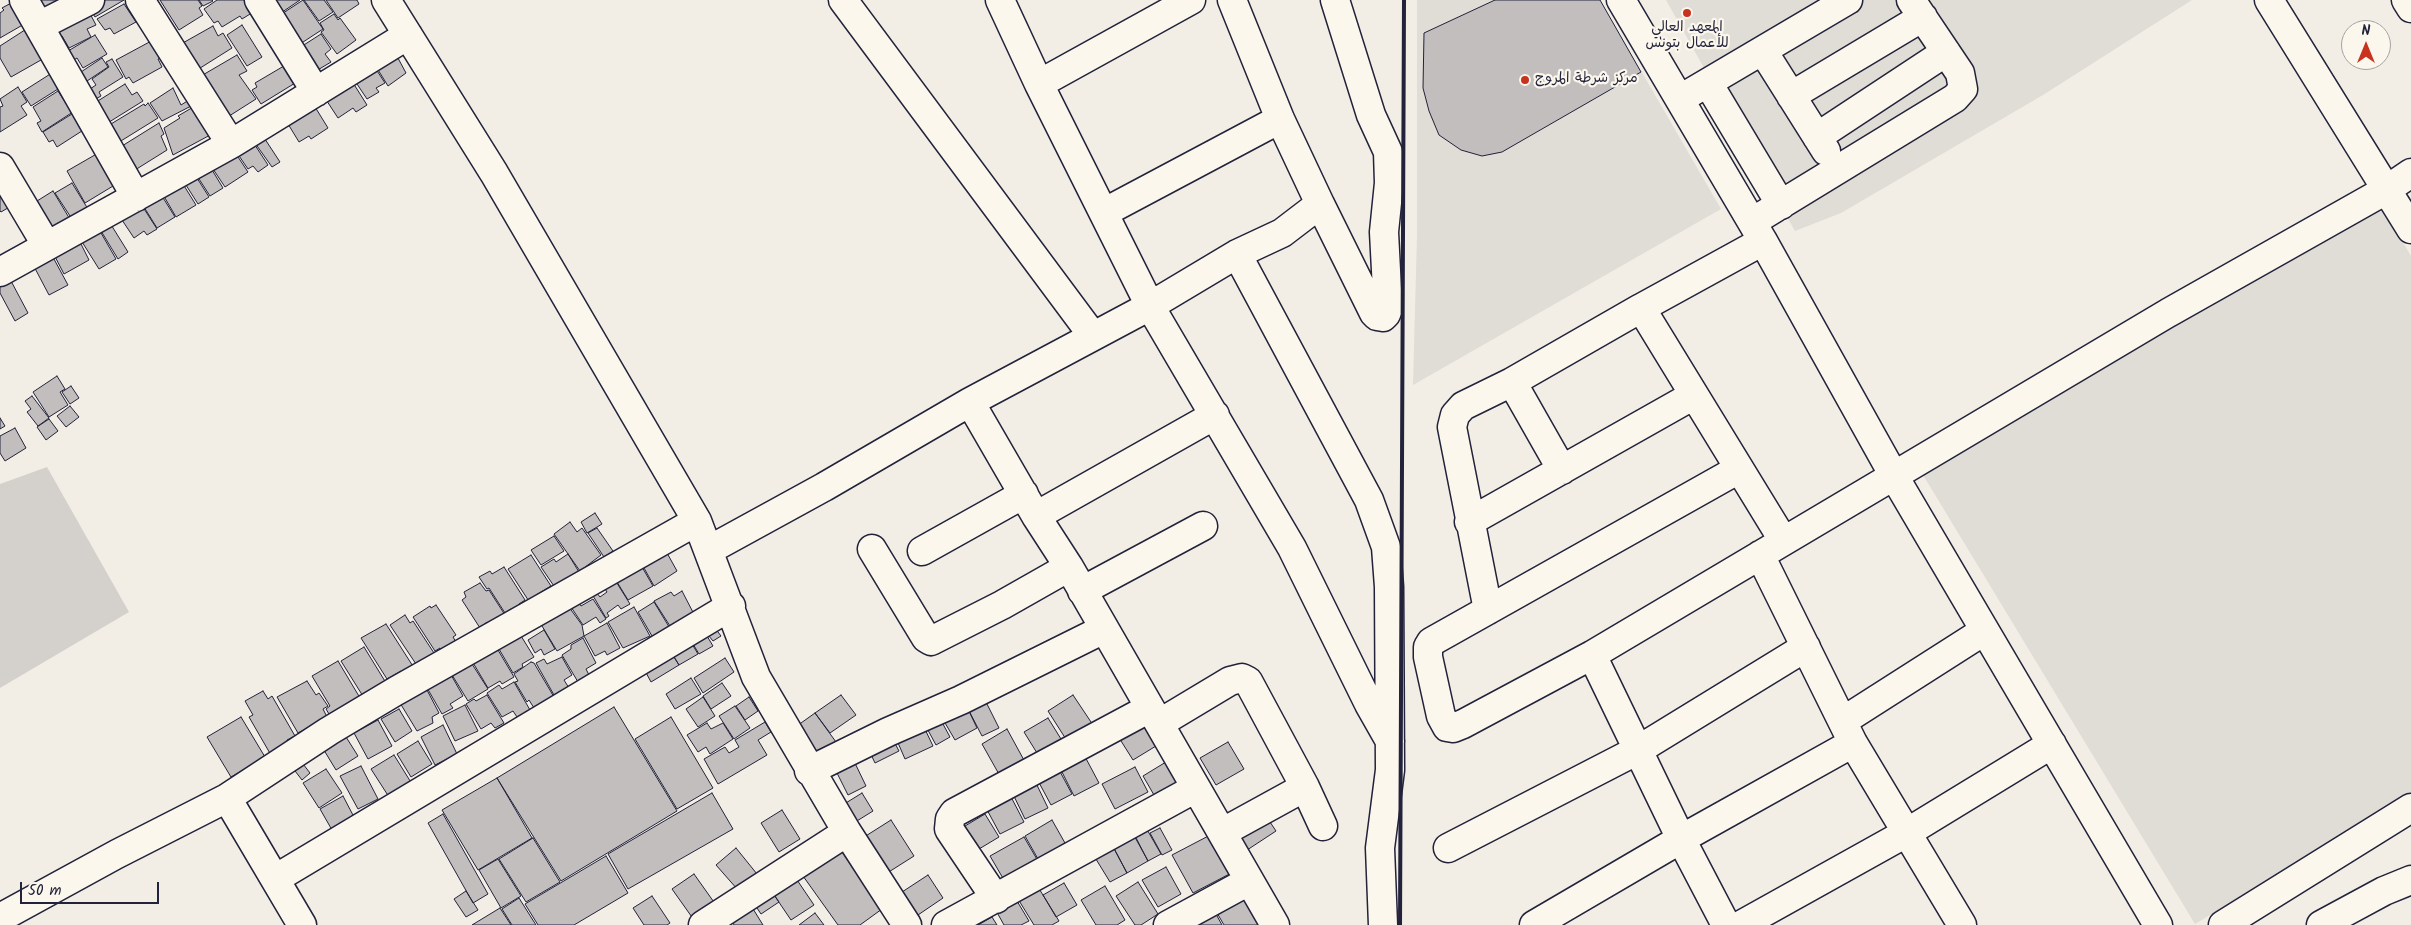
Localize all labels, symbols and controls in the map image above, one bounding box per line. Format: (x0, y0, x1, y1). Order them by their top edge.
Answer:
marker: المعهد العالي للأعمال بتونس (1681, 7, 1693, 19)
north arrow (2341, 20, 2391, 70)
text: N (2362, 20, 2370, 42)
place label: المعهد العالي للأعمال بتونس (1645, 21, 1729, 54)
place label: مركز شرطة المروج (1535, 72, 1638, 88)
marker: مركز شرطة المروج (1519, 74, 1531, 86)
scale bar (22, 872, 161, 904)
text: 50 m (28, 879, 62, 903)

